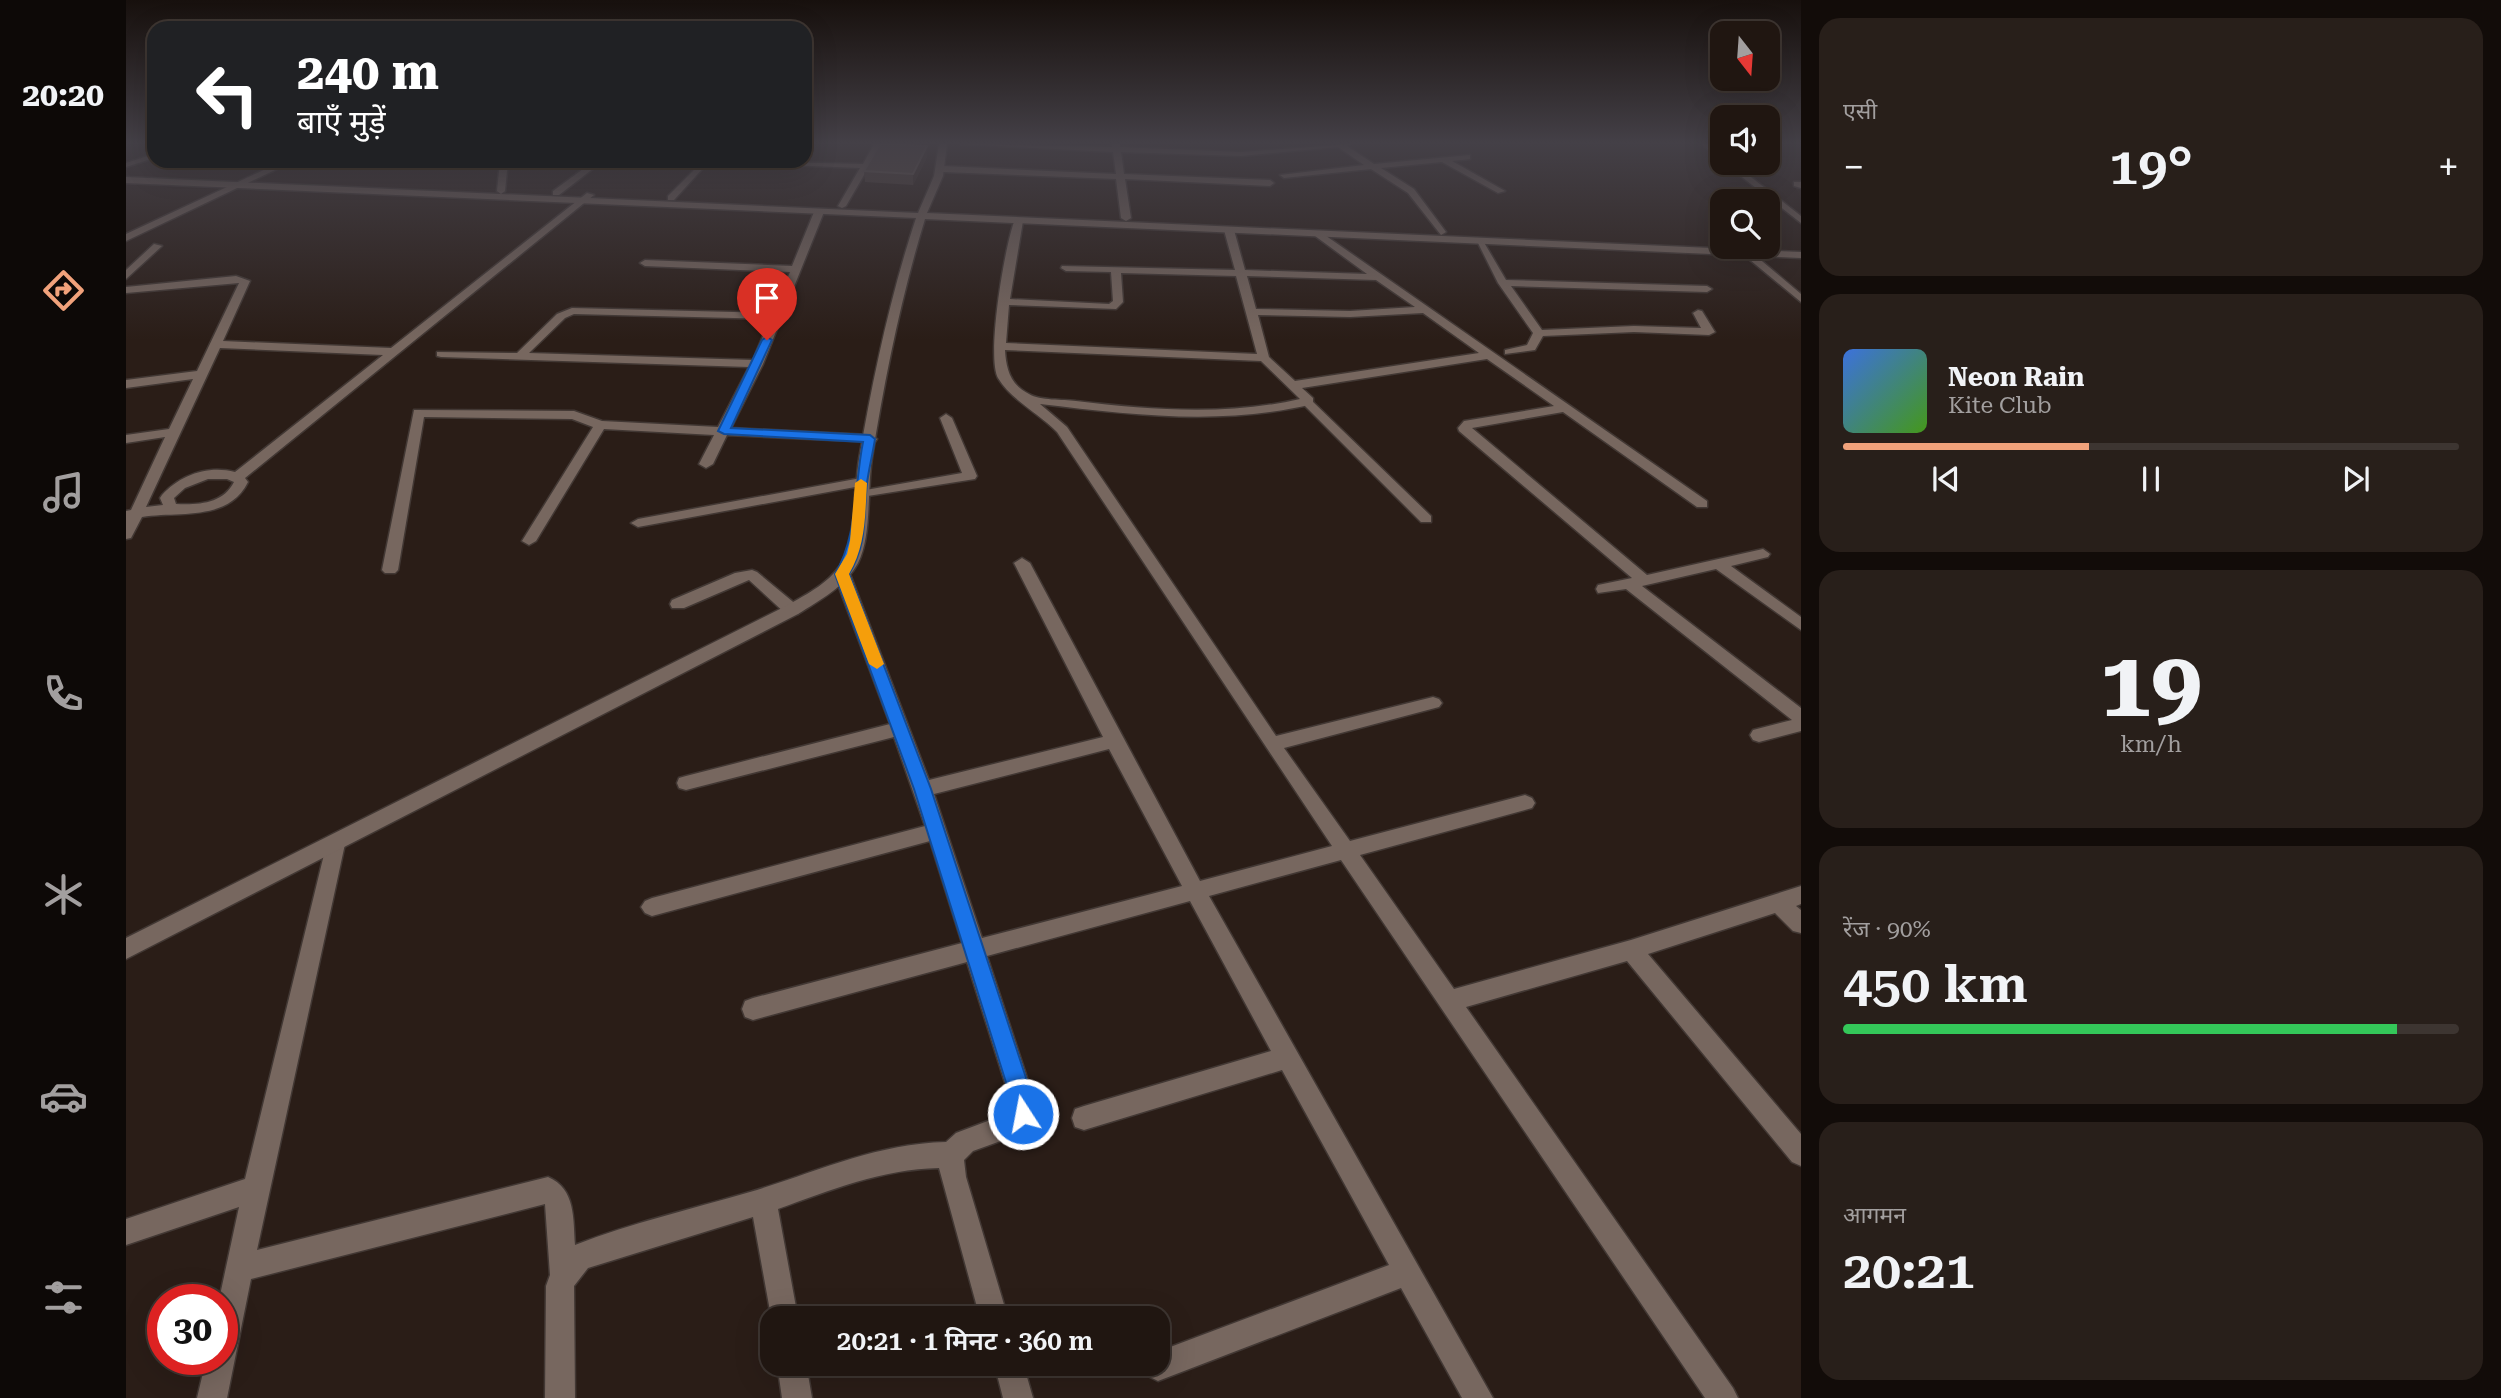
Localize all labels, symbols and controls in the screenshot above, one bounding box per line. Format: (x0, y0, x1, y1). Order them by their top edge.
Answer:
north arrow (1710, 21, 1780, 91)
map controls (1710, 21, 1780, 259)
text: 240 m (297, 44, 439, 101)
icon: left (182, 49, 273, 140)
text: 20:20 (22, 76, 104, 114)
text: एसी (1843, 98, 1877, 125)
text: बाएँ मुड़ें (297, 103, 386, 141)
button: sound (1710, 105, 1780, 175)
text: 19° (2109, 136, 2193, 197)
text: − (1843, 145, 1864, 189)
text: + (2438, 145, 2459, 189)
button: search (1710, 189, 1780, 259)
icon: directions (39, 266, 88, 315)
pin (737, 268, 797, 340)
icon: arrive (748, 279, 786, 317)
text: Neon Rain (1948, 362, 2084, 392)
text: Kite Club (1948, 392, 2052, 419)
icon: previous (1927, 460, 1965, 498)
icon: pause (2132, 460, 2170, 498)
icon: next (2337, 460, 2375, 498)
icon: music (39, 468, 88, 517)
text: 19 (2100, 632, 2202, 738)
icon: phone (39, 669, 88, 718)
text: km/h (2120, 731, 2182, 758)
icon: climate (39, 870, 88, 919)
text: रेंज · 90% (1843, 916, 1931, 943)
text: 450 km (1843, 954, 2028, 1015)
icon: car (39, 1072, 88, 1121)
position arrow (986, 1077, 1060, 1151)
text: आगमन (1843, 1202, 1906, 1229)
text: 20:21 (1843, 1240, 1975, 1301)
icon: filters (39, 1273, 88, 1322)
speed limit sign: 30 (147, 1284, 238, 1375)
text: 20:21 · 1 मिनट · 360 m (837, 1326, 1093, 1356)

